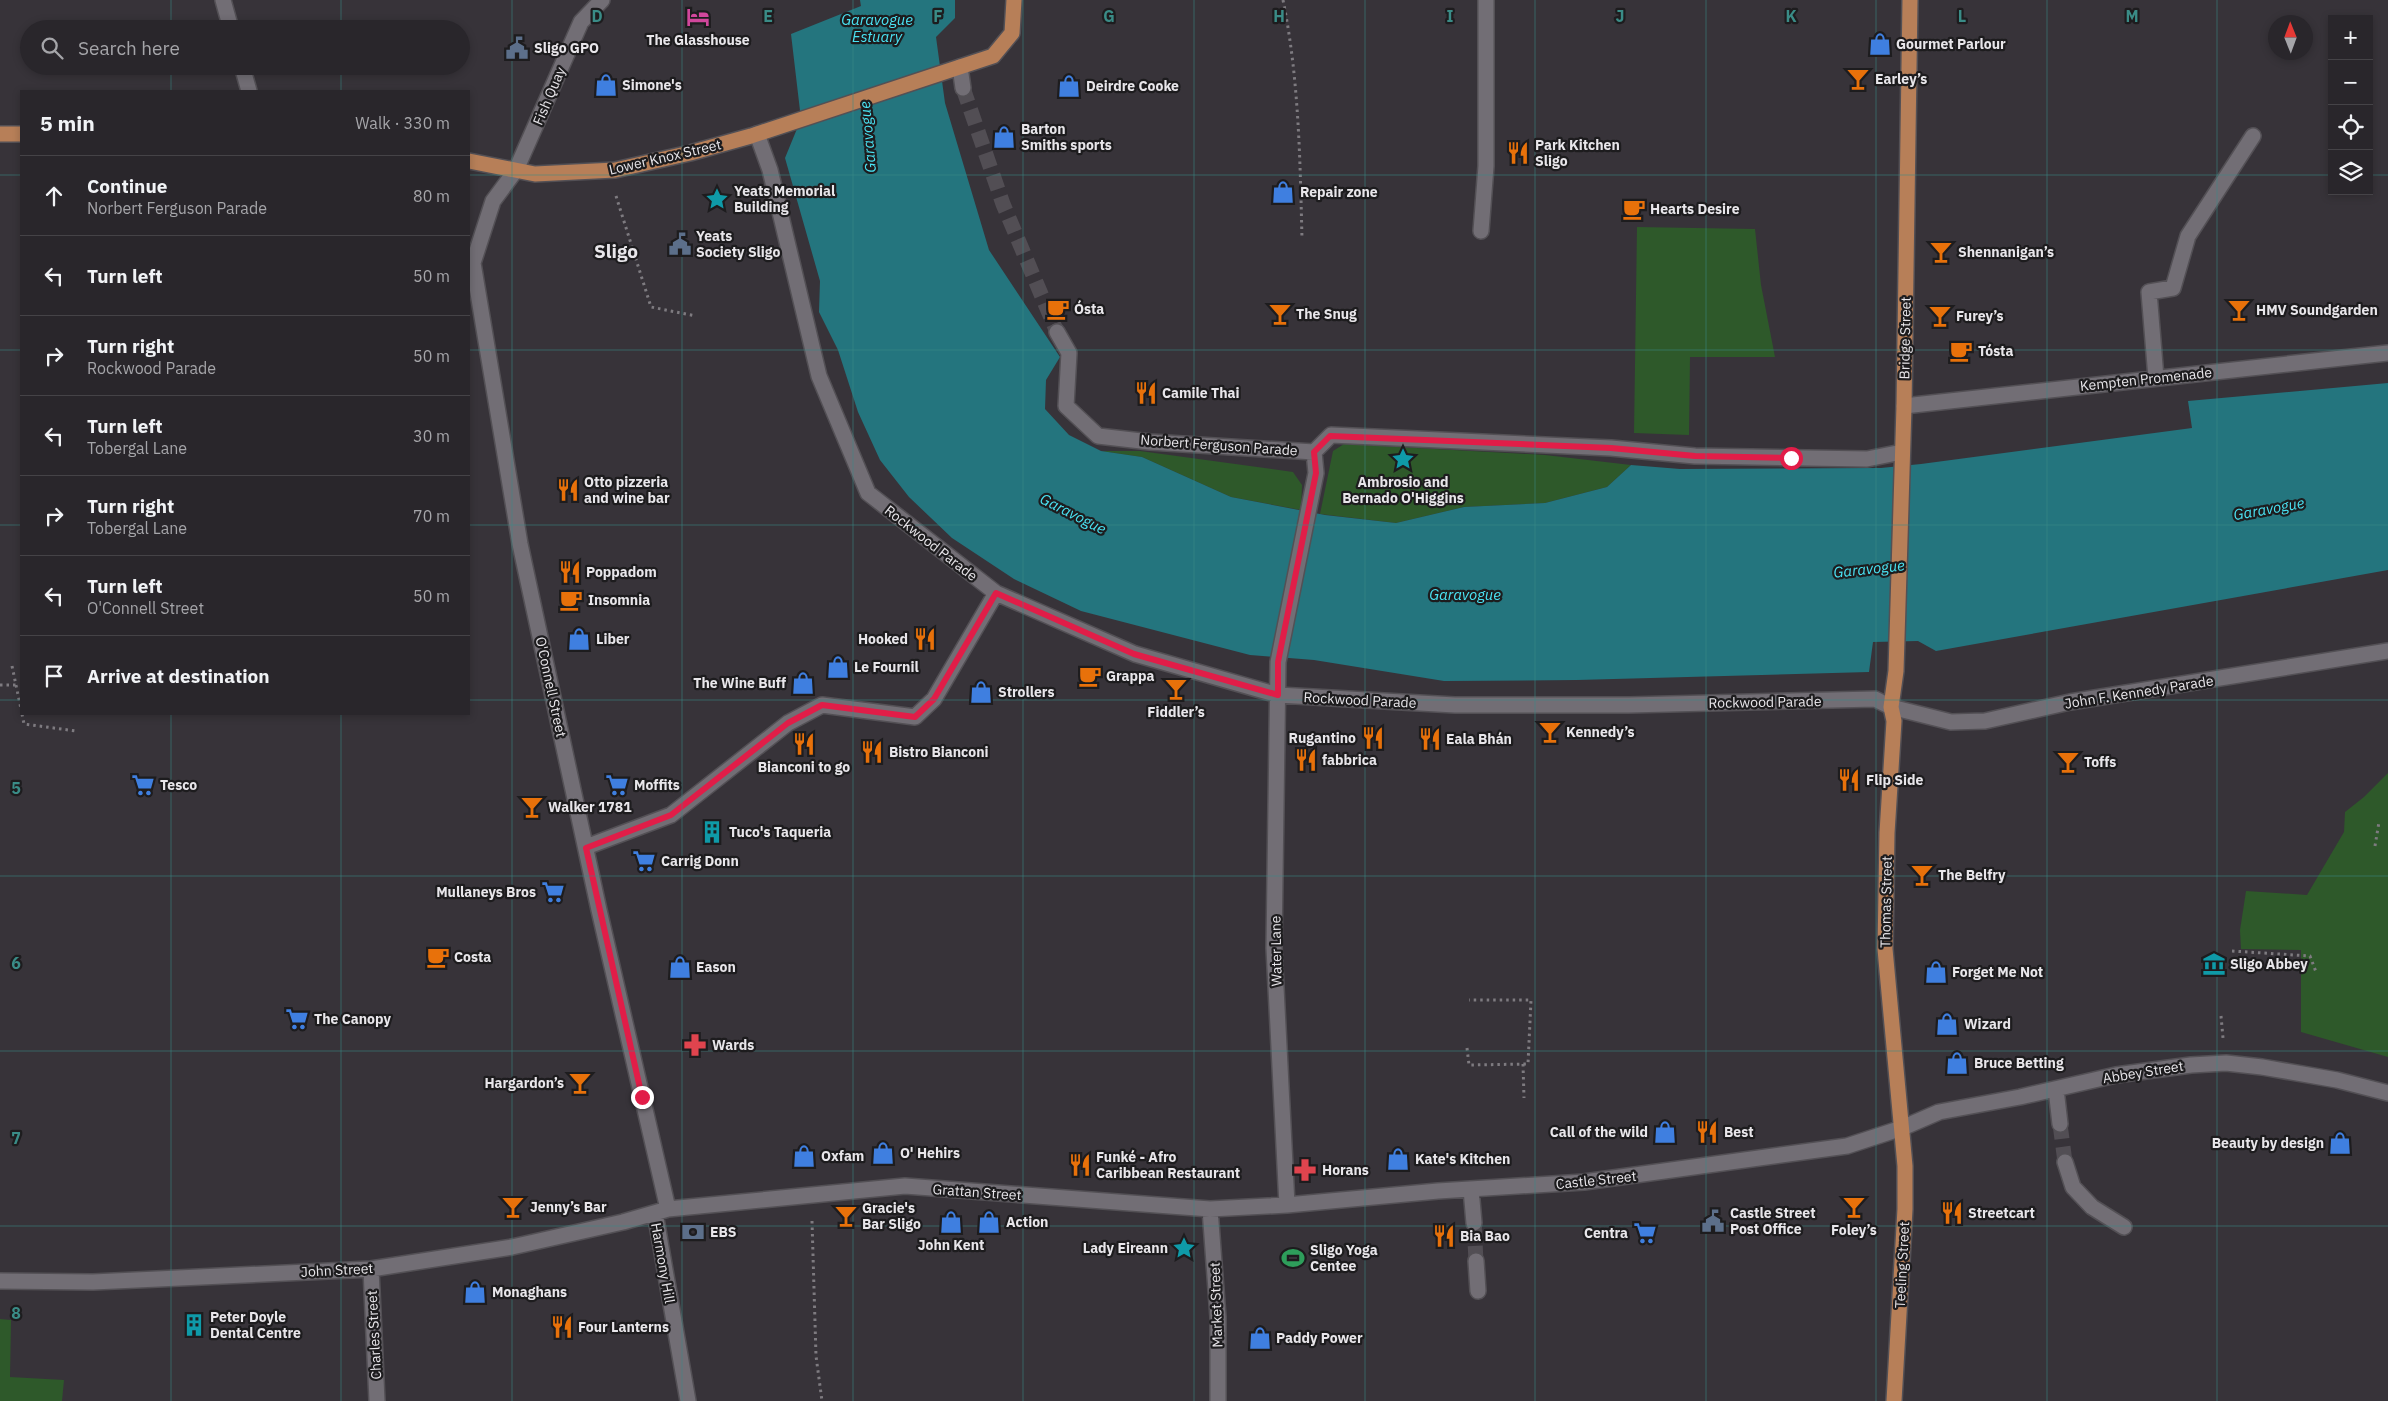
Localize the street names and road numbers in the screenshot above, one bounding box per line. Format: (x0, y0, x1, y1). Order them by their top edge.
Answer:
street label: Fish Quay (529, 64, 569, 128)
street label: Lower Knox Street (607, 135, 723, 179)
street label: Bridge Street (1895, 296, 1915, 379)
street label: Kempten Promenade (2079, 363, 2213, 395)
street label: Norbert Ferguson Parade (1140, 431, 1298, 459)
street label: Rockwood Parade (881, 501, 981, 585)
street label: O'Connell Street (532, 635, 570, 739)
street label: John F. Kennedy Parade (2063, 671, 2215, 713)
street label: Rockwood Parade (1303, 688, 1417, 712)
street label: Rockwood Parade (1708, 692, 1822, 712)
street label: Thomas Street (1876, 856, 1896, 948)
street label: Water Lane (1266, 915, 1286, 987)
street label: Abbey Street (2101, 1057, 2185, 1087)
street label: Castle Street (1555, 1167, 1637, 1193)
street label: Grattan Street (932, 1180, 1022, 1204)
street label: Harmony Hill (647, 1221, 679, 1305)
street label: Teeling Street (1891, 1221, 1913, 1309)
street label: John Street (300, 1259, 374, 1281)
street label: Market Street (1206, 1262, 1226, 1348)
street label: Charles Street (363, 1290, 385, 1380)

